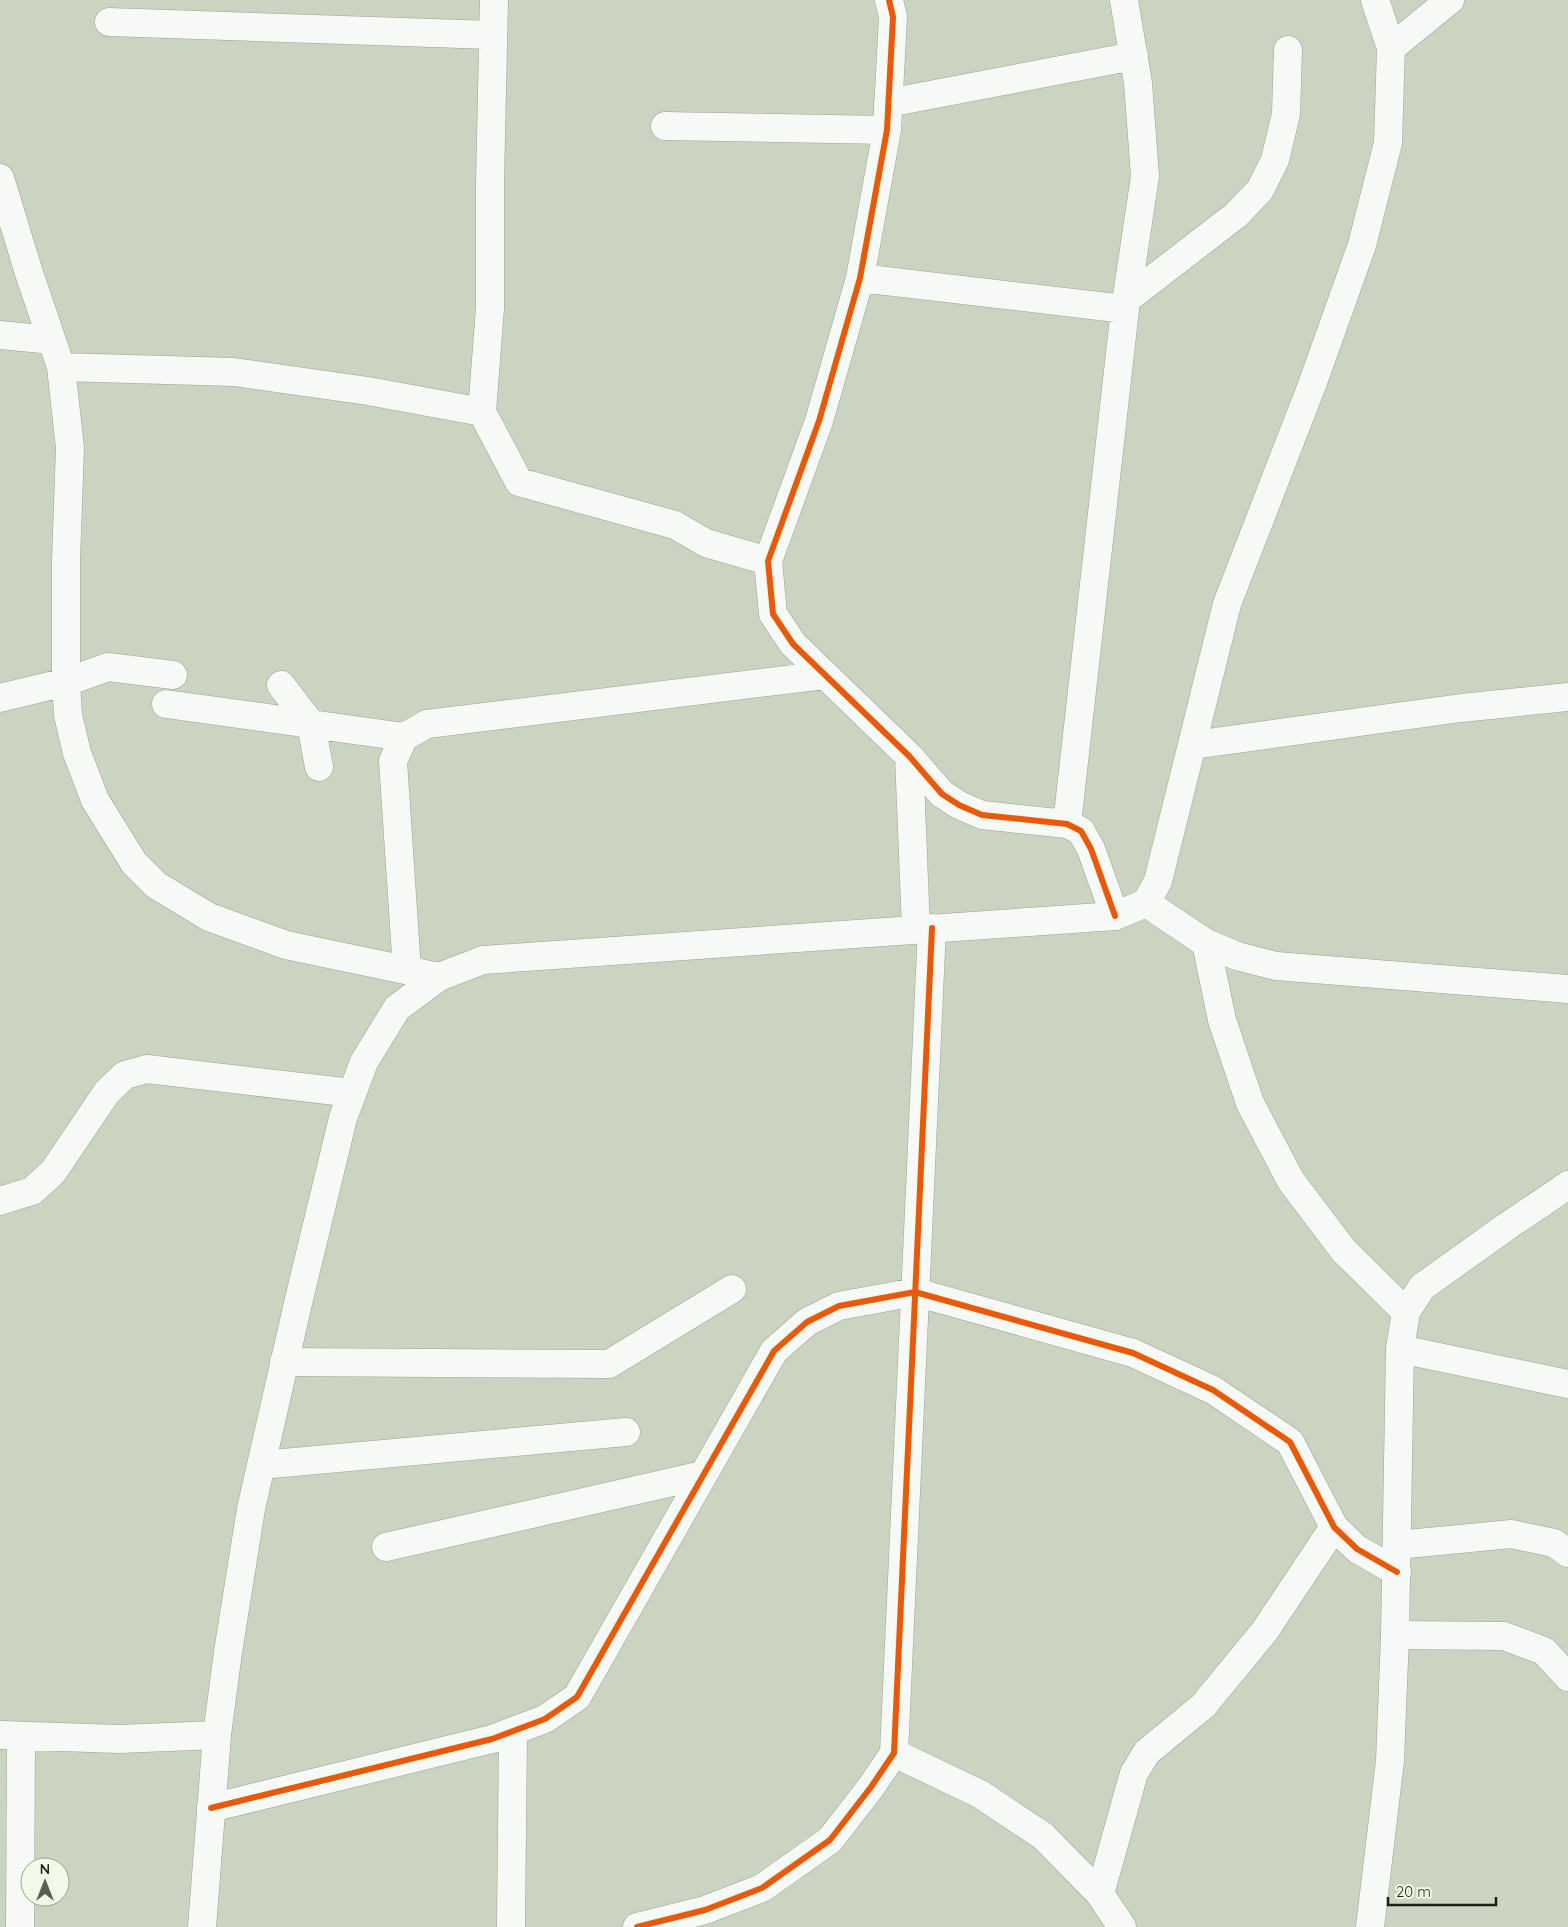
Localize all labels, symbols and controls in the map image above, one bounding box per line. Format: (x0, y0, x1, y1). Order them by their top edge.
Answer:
north arrow (20, 1857, 70, 1907)
text: N (40, 1860, 50, 1878)
scale bar (1388, 1874, 1496, 1906)
text: 20 m (1396, 1882, 1431, 1901)

